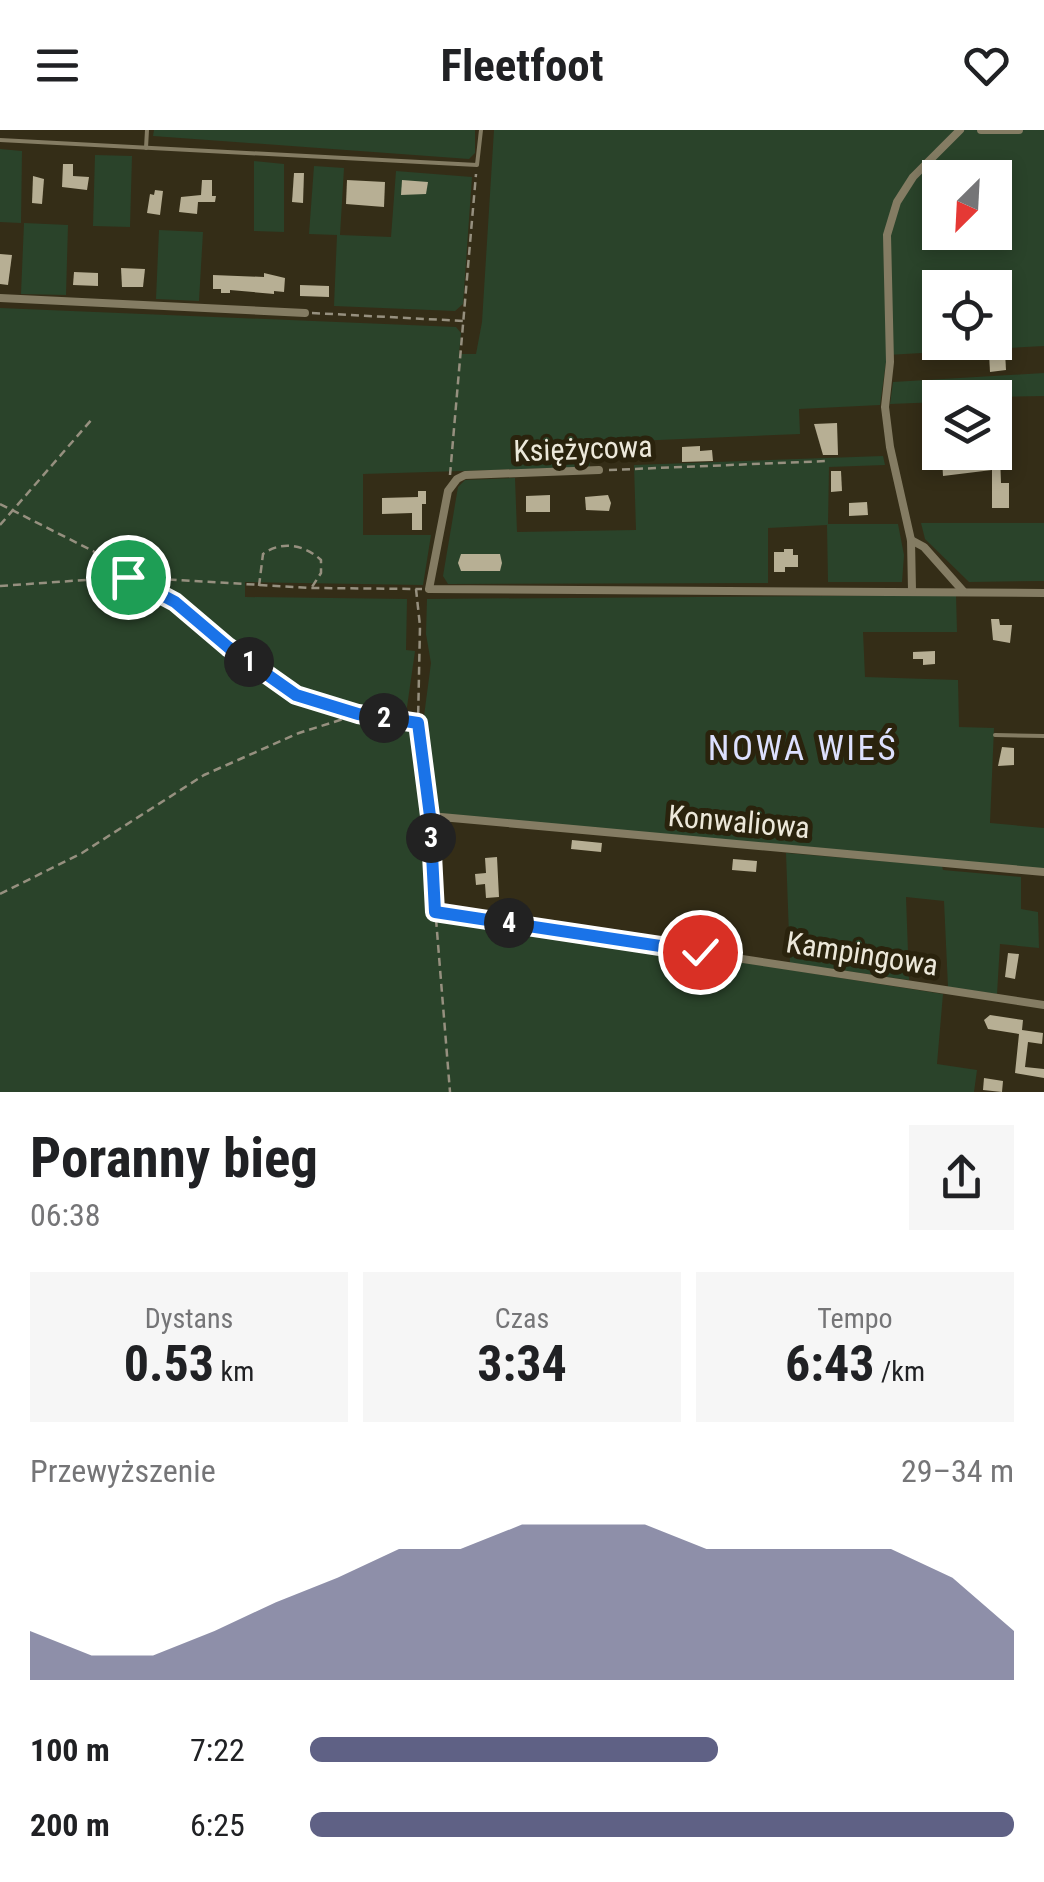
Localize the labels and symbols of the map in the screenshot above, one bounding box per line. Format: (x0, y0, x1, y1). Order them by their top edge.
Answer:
north arrow (922, 160, 1012, 250)
street label: Księżycowa (513, 429, 653, 468)
pin (86, 535, 171, 620)
pin: 1 (224, 637, 274, 687)
pin: 2 (359, 693, 409, 743)
district label: NOWA WIEŚ (708, 727, 898, 769)
street label: Konwaliowa (667, 798, 811, 845)
pin: 3 (406, 813, 456, 863)
pin: 4 (484, 898, 534, 948)
pin (658, 910, 743, 995)
street label: Kampingowa (784, 924, 941, 983)

